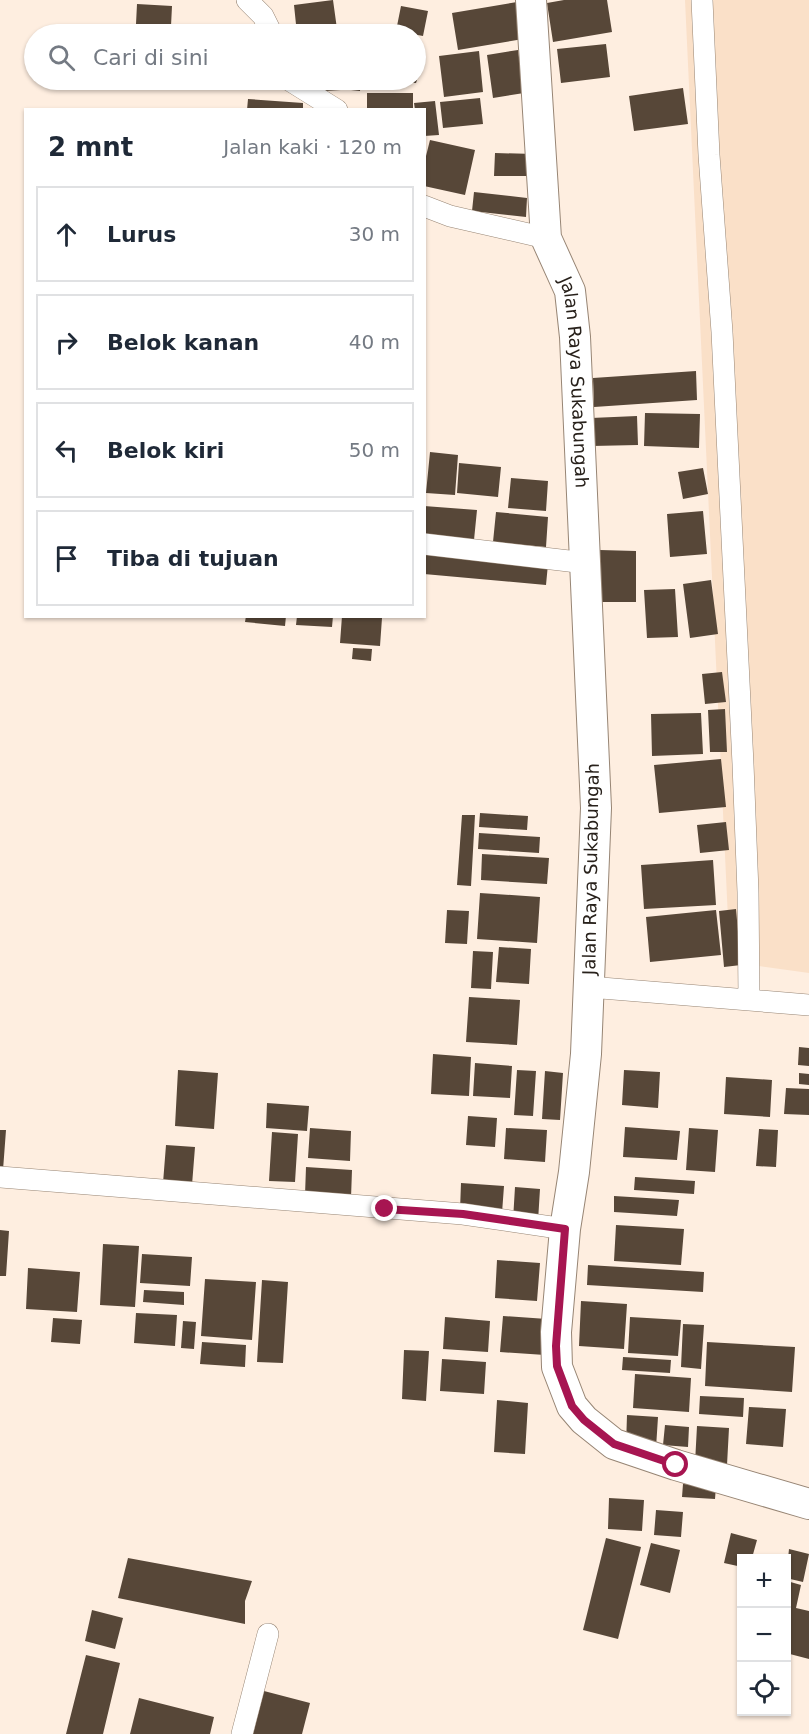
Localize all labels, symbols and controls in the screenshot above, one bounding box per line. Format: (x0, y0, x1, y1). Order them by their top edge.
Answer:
search box (24, 24, 426, 90)
icon: search (45, 41, 78, 74)
text: Cari di sini (93, 45, 209, 70)
text: 2 mnt (48, 132, 133, 162)
text: Jalan kaki · 120 m (223, 135, 402, 159)
icon: ahead (50, 218, 83, 251)
text: Lurus (107, 222, 176, 247)
text: 30 m (349, 222, 400, 246)
street label: Jalan Raya Sukabungah (554, 272, 593, 489)
icon: right (50, 326, 83, 359)
text: Belok kanan (107, 330, 259, 355)
text: 40 m (349, 330, 400, 354)
icon: left (50, 434, 83, 467)
text: Belok kiri (107, 438, 224, 463)
text: 50 m (349, 438, 400, 462)
icon: arrive (50, 542, 83, 575)
text: Tiba di tujuan (107, 546, 279, 571)
street label: Jalan Raya Sukabungah (578, 763, 603, 976)
route end (371, 1195, 397, 1221)
route start (662, 1451, 688, 1477)
map controls (737, 1554, 791, 1716)
button: + (737, 1554, 791, 1608)
button: − (737, 1608, 791, 1662)
button: locate (737, 1662, 791, 1716)

